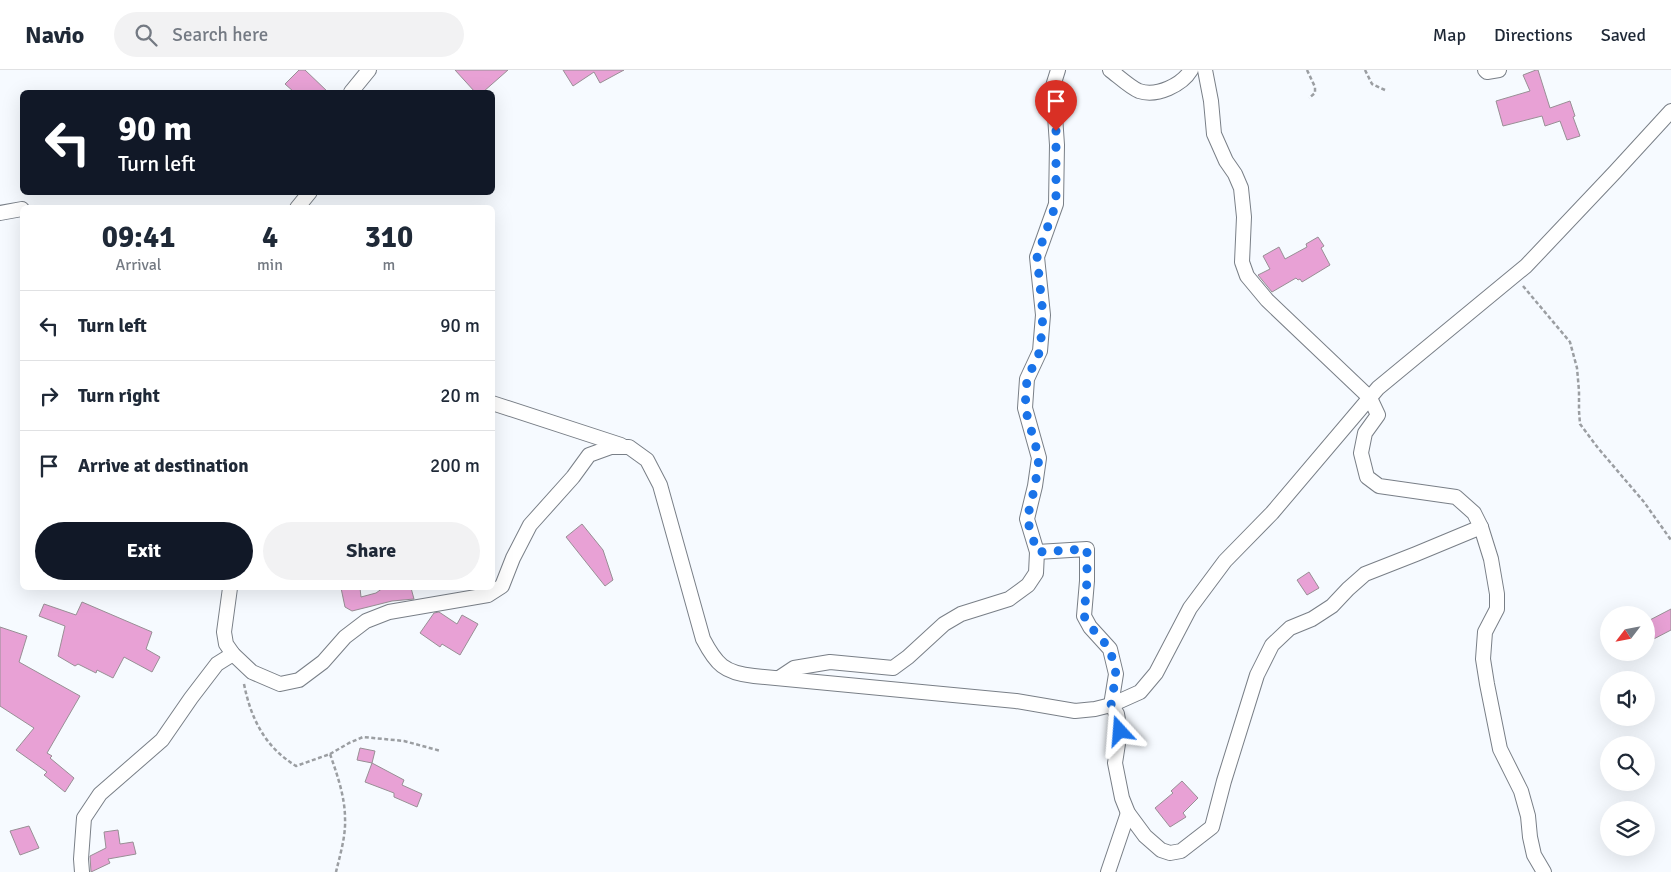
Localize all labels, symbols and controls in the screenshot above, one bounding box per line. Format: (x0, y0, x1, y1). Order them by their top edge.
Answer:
search box (114, 12, 464, 57)
text: Navio (25, 20, 84, 50)
icon: search (132, 21, 160, 49)
text: Search here (172, 23, 268, 47)
text: Map (1433, 24, 1466, 46)
text: Directions (1494, 24, 1573, 46)
text: Saved (1601, 24, 1646, 46)
pin (1035, 80, 1077, 131)
icon: arrive (1042, 87, 1070, 115)
text: 90 m (118, 107, 192, 150)
icon: left (35, 110, 100, 175)
text: Turn left (118, 150, 196, 177)
text: 09:41 (102, 219, 175, 256)
text: 4 (262, 219, 278, 256)
text: 310 (365, 219, 413, 256)
text: Arrival (115, 255, 162, 275)
text: min (257, 255, 283, 275)
text: m (383, 255, 395, 275)
icon: left (35, 312, 63, 340)
text: Turn left (78, 314, 147, 338)
text: 90 m (440, 314, 480, 338)
icon: right (35, 382, 63, 410)
text: Turn right (78, 384, 160, 408)
text: 20 m (440, 384, 480, 408)
icon: arrive (35, 452, 63, 480)
text: Arrive at destination (78, 454, 249, 478)
text: 200 m (430, 454, 480, 478)
button: Exit (35, 522, 253, 580)
button: Share (263, 522, 480, 580)
north arrow (1600, 606, 1655, 661)
map controls (1600, 606, 1655, 856)
button: sound (1600, 671, 1655, 726)
position arrow (1093, 704, 1145, 756)
button: search (1600, 736, 1655, 791)
button: layers (1600, 801, 1655, 856)

